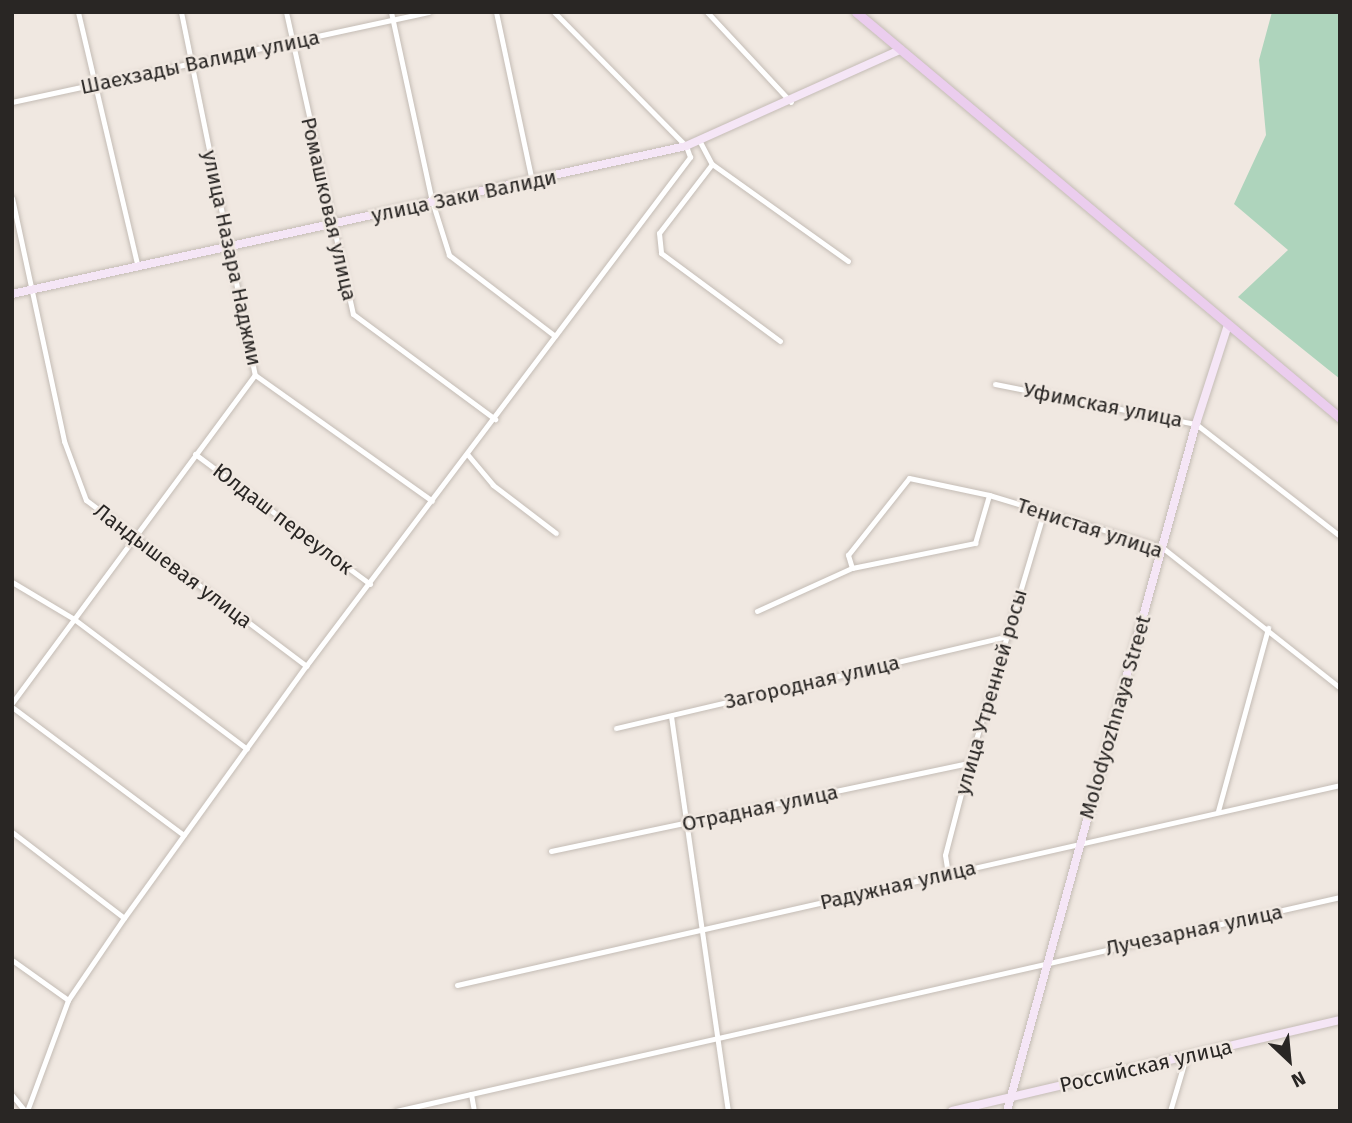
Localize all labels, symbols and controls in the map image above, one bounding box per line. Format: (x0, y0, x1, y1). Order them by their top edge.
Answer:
street label: Шаехзады Валиди улица (78, 24, 322, 100)
street label: Ромашковая улица (296, 115, 362, 303)
street label: улица Назара Наджми (197, 148, 267, 368)
street label: улица Заки Валиди (369, 164, 559, 228)
street label: Уфимская улица (1021, 377, 1185, 433)
street label: Юлдаш переулок (208, 458, 358, 580)
street label: Тенистая улица (1014, 493, 1166, 563)
street label: Ландышевая улица (89, 498, 257, 634)
street label: улица Утренней росы (950, 586, 1032, 798)
street label: Molodyozhnaya Street (1074, 612, 1156, 822)
street label: Загородная улица (722, 650, 902, 714)
street label: Отрадная улица (680, 779, 840, 837)
street label: Радужная улица (818, 855, 978, 915)
street label: Лучезарная улица (1103, 899, 1285, 961)
north arrow (1254, 1025, 1324, 1095)
street label: Российская улица (1057, 1034, 1235, 1098)
text: N (1288, 1066, 1309, 1092)

